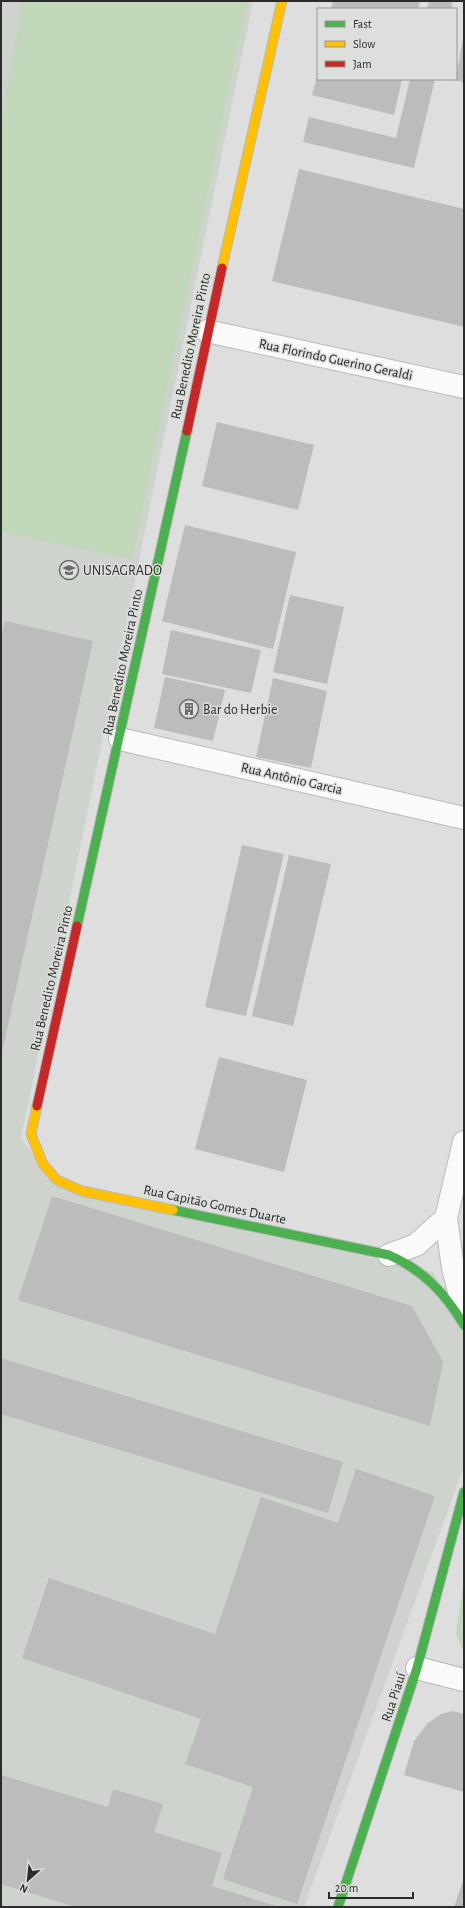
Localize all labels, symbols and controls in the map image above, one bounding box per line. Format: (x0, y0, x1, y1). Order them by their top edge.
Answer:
legend (317, 8, 457, 80)
text: Fast (353, 18, 372, 30)
text: Slow (353, 38, 375, 50)
text: Jam (353, 58, 372, 70)
street label: Rua Benedito Moreira Pinto (169, 272, 213, 421)
street label: Rua Florindo Guerino Geraldi (258, 337, 414, 383)
school or university icon: UNISAGRADO (58, 559, 80, 581)
place label: UNISAGRADO (83, 564, 162, 578)
street label: Rua Benedito Moreira Pinto (101, 588, 145, 737)
building icon: Bar do Herbie (178, 698, 200, 720)
place label: Bar do Herbie (203, 703, 277, 717)
street label: Rua Antônio Garcia (240, 760, 344, 798)
street label: Rua Benedito Moreira Pinto (28, 904, 76, 1052)
street label: Rua Capitão Gomes Duarte (142, 1183, 287, 1227)
street label: Rua Piauí (379, 1670, 409, 1724)
north arrow (8, 1860, 48, 1900)
scale bar (329, 1874, 413, 1900)
text: N (18, 1882, 30, 1895)
text: 20 m (335, 1882, 358, 1894)

